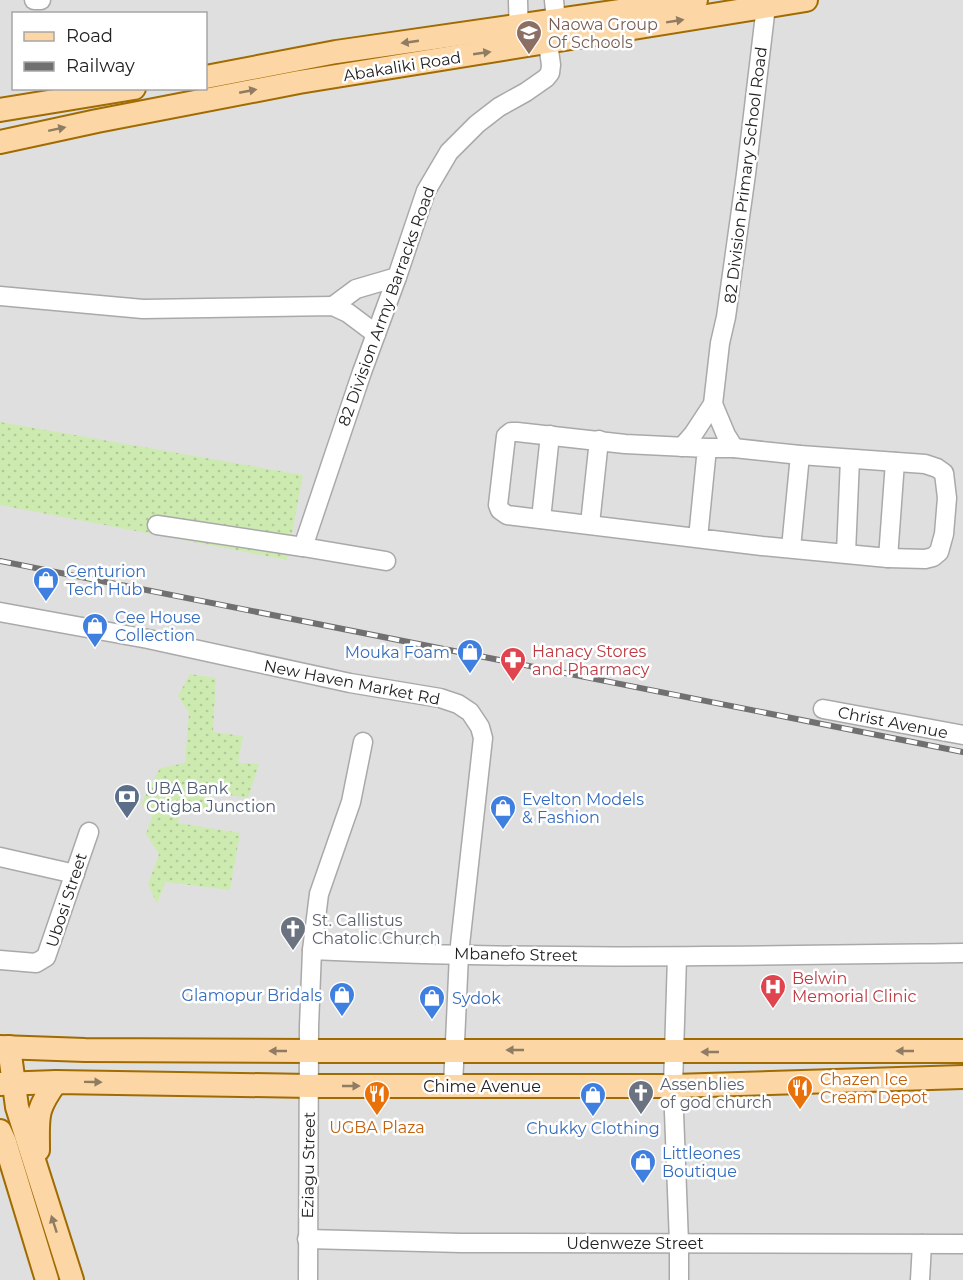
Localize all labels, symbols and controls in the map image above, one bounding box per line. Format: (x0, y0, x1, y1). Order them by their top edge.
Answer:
legend (12, 12, 207, 90)
place label: Naowa Group Of Schools (548, 15, 658, 52)
one-way arrow (665, 16, 684, 25)
school or university icon: Naowa Group Of Schools (514, 18, 544, 56)
text: Road (66, 25, 113, 47)
one-way arrow (400, 37, 419, 46)
street label: 82 Division Primary School Road (720, 46, 771, 304)
street label: Abakaliki Road (342, 48, 462, 85)
one-way arrow (473, 49, 492, 58)
text: Railway (66, 55, 135, 77)
one-way arrow (239, 86, 258, 95)
one-way arrow (48, 124, 66, 134)
street label: 82 Division Army Barracks Road (334, 184, 439, 429)
place label: Centurion Tech Hub (66, 562, 146, 599)
shop icon: Centurion Tech Hub (31, 565, 61, 603)
place label: Cee House Collection (115, 608, 201, 645)
shop icon: Cee House Collection (80, 611, 110, 649)
shop icon: Mouka Foam (455, 637, 485, 675)
place label: Hanacy Stores and Pharmacy (532, 642, 650, 679)
place label: Mouka Foam (345, 643, 450, 662)
pharmacy icon: Hanacy Stores and Pharmacy (498, 645, 528, 683)
street label: New Haven Market Rd (262, 656, 442, 709)
street label: Christ Avenue (836, 703, 950, 742)
place label: UBA Bank Otigba Junction (146, 779, 276, 816)
bank icon: UBA Bank Otigba Junction (112, 782, 142, 820)
place label: Evelton Models & Fashion (522, 790, 644, 827)
shop icon: Evelton Models & Fashion (488, 793, 518, 831)
street label: Ubosi Street (42, 850, 91, 950)
place label: St. Callistus Chatolic Church (312, 911, 440, 948)
church icon: St. Callistus Chatolic Church (278, 914, 308, 952)
street label: Mbanefo Street (454, 944, 579, 965)
place label: Belwin Memorial Clinic (792, 969, 917, 1006)
hospital icon: Belwin Memorial Clinic (758, 972, 788, 1010)
shop icon: Glamopur Bridals (327, 980, 357, 1018)
shop icon: Sydok (417, 983, 447, 1021)
place label: Glamopur Bridals (182, 986, 322, 1005)
place label: Sydok (452, 989, 501, 1008)
one-way arrow (505, 1045, 524, 1055)
one-way arrow (268, 1046, 287, 1056)
one-way arrow (895, 1046, 914, 1056)
one-way arrow (700, 1047, 719, 1057)
place label: Chazen Ice Cream Depot (820, 1070, 928, 1107)
restaurant icon: Chazen Ice Cream Depot (785, 1073, 815, 1111)
place label: Assenblies of god church (660, 1075, 772, 1112)
one-way arrow (83, 1077, 102, 1087)
street label: Chime Avenue (423, 1077, 541, 1096)
church icon: Assenblies of god church (626, 1078, 656, 1116)
restaurant icon: UGBA Plaza (362, 1079, 392, 1117)
shop icon: Chukky Clothing (578, 1080, 608, 1118)
one-way arrow (341, 1081, 360, 1091)
street label: Eziagu Street (298, 1111, 319, 1219)
place label: UGBA Plaza (329, 1118, 425, 1137)
place label: Chukky Clothing (526, 1119, 660, 1138)
place label: Littleones Boutique (662, 1144, 741, 1181)
shop icon: Littleones Boutique (628, 1147, 658, 1185)
one-way arrow (49, 1215, 58, 1233)
street label: Udenweze Street (566, 1234, 704, 1253)

